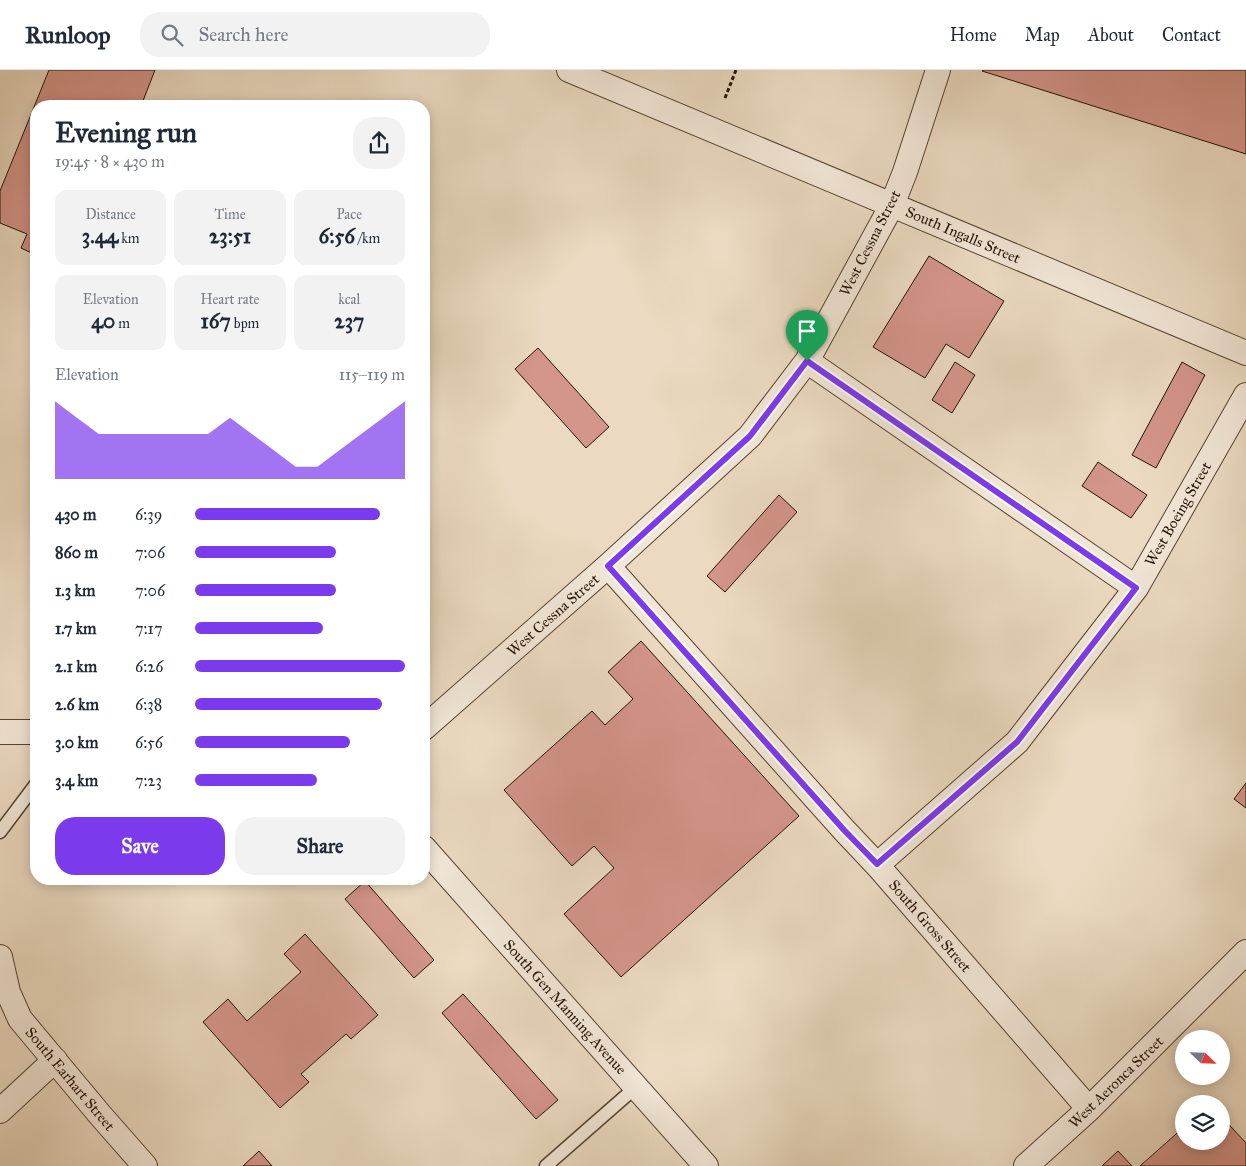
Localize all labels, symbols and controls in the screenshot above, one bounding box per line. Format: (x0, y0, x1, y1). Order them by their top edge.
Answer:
search box (140, 12, 490, 57)
text: Runloop (25, 20, 110, 50)
icon: search (158, 21, 186, 49)
text: Search here (198, 23, 288, 46)
text: Home (950, 24, 997, 46)
text: Map (1025, 24, 1060, 46)
text: About (1088, 24, 1134, 46)
text: Contact (1162, 24, 1221, 46)
text: Evening run (55, 115, 197, 150)
button: share (353, 117, 405, 169)
text: 19:45 · 8 × 430 m (55, 152, 165, 171)
street label: West Cessna Street (836, 187, 905, 299)
street label: South Ingalls Street (903, 203, 1024, 268)
text: Distance (86, 206, 136, 223)
text: Time (214, 206, 245, 223)
text: Pace (337, 206, 362, 223)
text: 3.44 (82, 223, 118, 249)
text: 23:51 (209, 223, 251, 249)
text: 6:56 (319, 223, 355, 249)
text: km (118, 230, 139, 247)
text: /km (355, 230, 380, 247)
text: Elevation (83, 291, 138, 308)
text: Heart rate (201, 291, 259, 308)
text: kcal (338, 291, 360, 308)
text: 40 (91, 308, 115, 334)
text: 167 (201, 308, 231, 334)
text: 237 (334, 308, 364, 334)
pin (786, 310, 828, 361)
text: m (115, 315, 130, 332)
text: bpm (231, 315, 259, 332)
icon: arrive (793, 317, 821, 345)
text: Elevation (55, 365, 119, 384)
text: 115–119 m (339, 365, 405, 384)
street label: West Boeing Street (1141, 458, 1216, 569)
text: 430 m (55, 505, 97, 524)
text: 6:39 (135, 505, 162, 524)
text: 860 m (55, 543, 98, 562)
text: 7:06 (135, 543, 165, 562)
street label: West Cessna Street (503, 570, 603, 660)
text: 1.3 km (55, 581, 95, 600)
text: 7:06 (135, 581, 165, 600)
text: 1.7 km (55, 619, 97, 638)
text: 7:17 (135, 619, 162, 638)
text: 2.1 km (55, 657, 97, 676)
text: 6:26 (135, 657, 163, 676)
text: 2.6 km (55, 695, 99, 714)
text: 6:38 (135, 695, 162, 714)
text: 3.0 km (55, 733, 98, 752)
text: 6:56 (135, 733, 163, 752)
text: 3.4 km (55, 771, 98, 790)
text: 7:23 (135, 771, 162, 790)
button: Save (55, 817, 225, 875)
button: Share (235, 817, 405, 875)
street label: South Gross Street (885, 876, 976, 976)
street label: South Gen Manning Avenue (500, 936, 630, 1078)
street label: South Earhart Street (21, 1023, 119, 1135)
north arrow (1175, 1030, 1230, 1085)
map controls (1175, 1030, 1230, 1150)
street label: West Aeronca Street (1065, 1032, 1168, 1132)
button: layers (1175, 1095, 1230, 1150)

